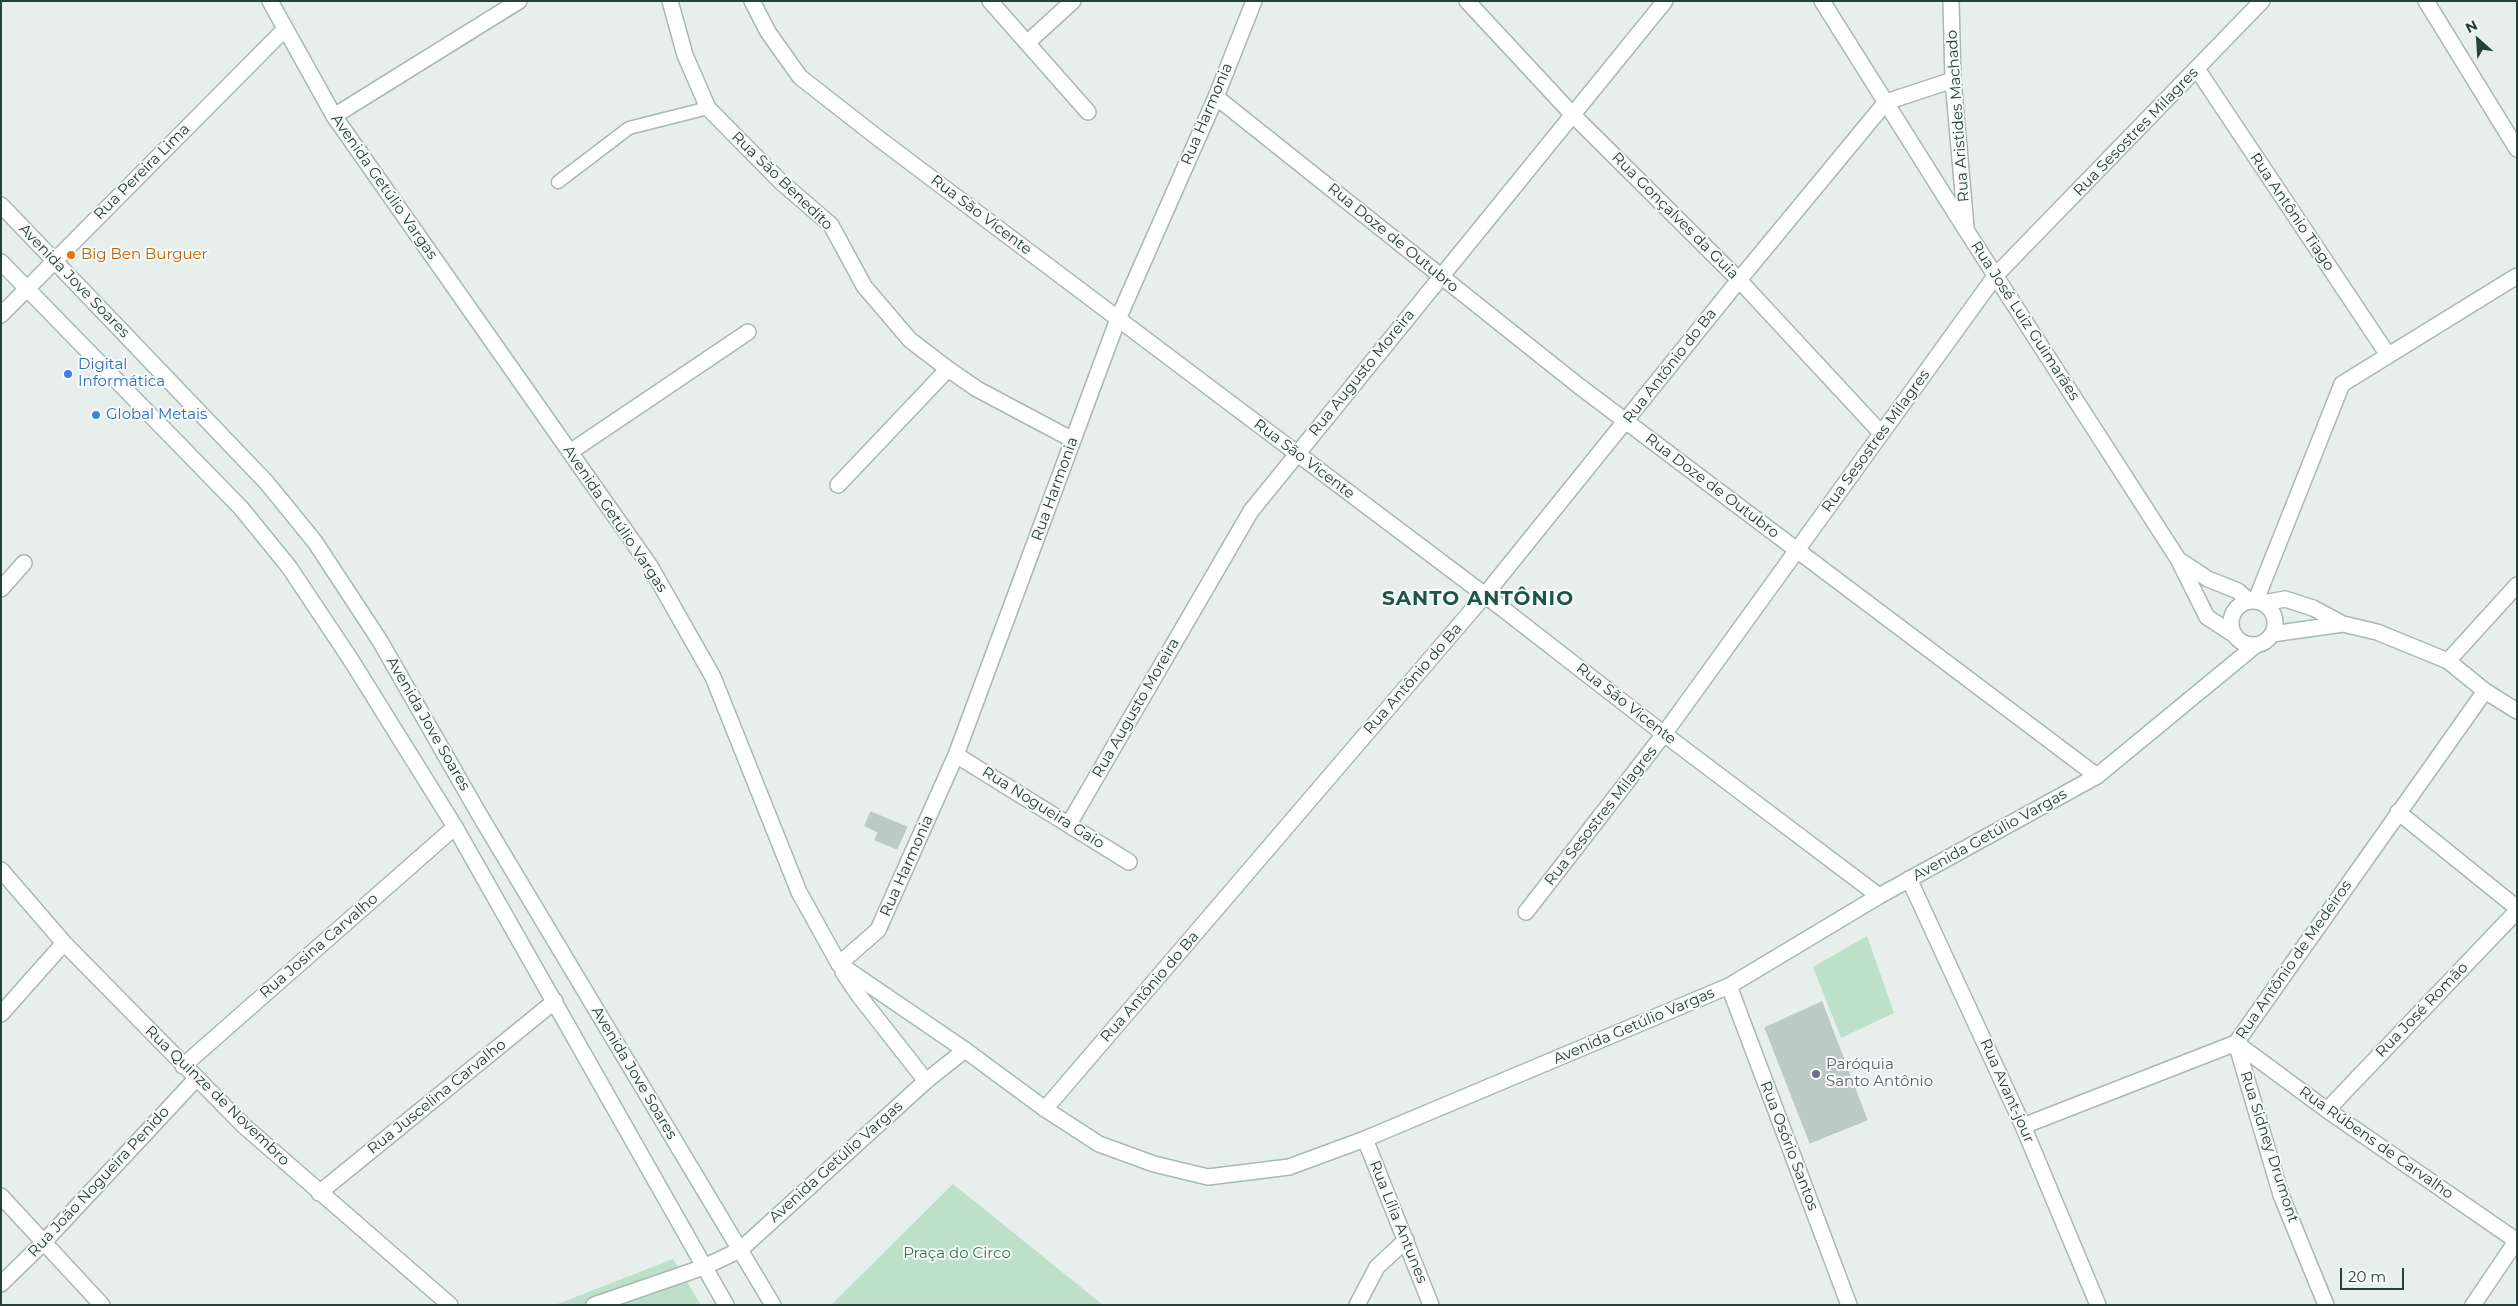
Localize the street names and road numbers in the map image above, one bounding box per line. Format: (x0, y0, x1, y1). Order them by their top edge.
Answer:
street label: Rua Aristides Machado (1943, 29, 1973, 203)
street label: Rua Harmonia (1177, 60, 1237, 168)
street label: Rua Sesostres Milagres (2070, 64, 2202, 200)
street label: Avenida Getúlio Vargas (327, 111, 441, 263)
street label: Rua Pereira Lima (90, 120, 194, 224)
street label: Rua São Benedito (728, 128, 836, 234)
street label: Rua Gonçalves da Guia (1608, 149, 1742, 283)
street label: Rua Antônio Tiago (2246, 150, 2338, 274)
street label: Rua São Vicente (927, 171, 1035, 259)
street label: Rua Doze de Outubro (1324, 180, 1462, 296)
street label: Avenida Jove Soares (15, 220, 133, 342)
street label: Rua José Luiz Guimarães (1967, 238, 2083, 404)
street label: Rua Antônio do Ba (1620, 305, 1720, 427)
street label: Rua Augusto Moreira (1305, 306, 1419, 440)
street label: Rua Sesostres Milagres (1818, 366, 1934, 516)
street label: Rua São Vicente (1250, 415, 1358, 503)
street label: Rua Doze de Outubro (1641, 430, 1783, 542)
street label: Rua Harmonia (1028, 435, 1082, 543)
street label: Avenida Getúlio Vargas (559, 442, 671, 596)
street label: Rua Antônio do Ba (1360, 620, 1466, 738)
street label: Rua Augusto Moreira (1089, 635, 1183, 781)
street label: Avenida Jove Soares (382, 654, 474, 794)
street label: Rua São Vicente (1572, 659, 1680, 749)
street label: Rua Sesostres Milagres (1541, 743, 1661, 889)
street label: Rua Nogueira Gaio (979, 763, 1107, 853)
street label: Avenida Getúlio Vargas (1910, 785, 2070, 885)
street label: Rua Harmonia (877, 813, 937, 919)
street label: Rua Antônio de Medeiros (2232, 877, 2356, 1043)
street label: Rua Josina Carvalho (256, 890, 382, 1002)
street label: Rua Antônio do Ba (1097, 928, 1203, 1046)
street label: Rua José Romão (2372, 959, 2472, 1061)
street label: Avenida Getúlio Vargas (1551, 984, 1717, 1068)
street label: Avenida Jove Soares (587, 1003, 681, 1143)
street label: Rua Quinze de Novembro (141, 1022, 293, 1170)
street label: Rua Juscelina Carvalho (364, 1036, 510, 1158)
street label: Rua Avant-jour (1976, 1036, 2038, 1146)
street label: Rua Sidney Drumont (2236, 1069, 2302, 1225)
street label: Rua Osório Santos (1756, 1079, 1822, 1213)
street label: Rua Rúbens de Carvalho (2295, 1083, 2457, 1203)
street label: Avenida Getúlio Vargas (766, 1097, 906, 1227)
street label: Rua João Nogueira Penido (24, 1103, 174, 1261)
street label: Rua Lília Antunes (1365, 1158, 1431, 1286)

